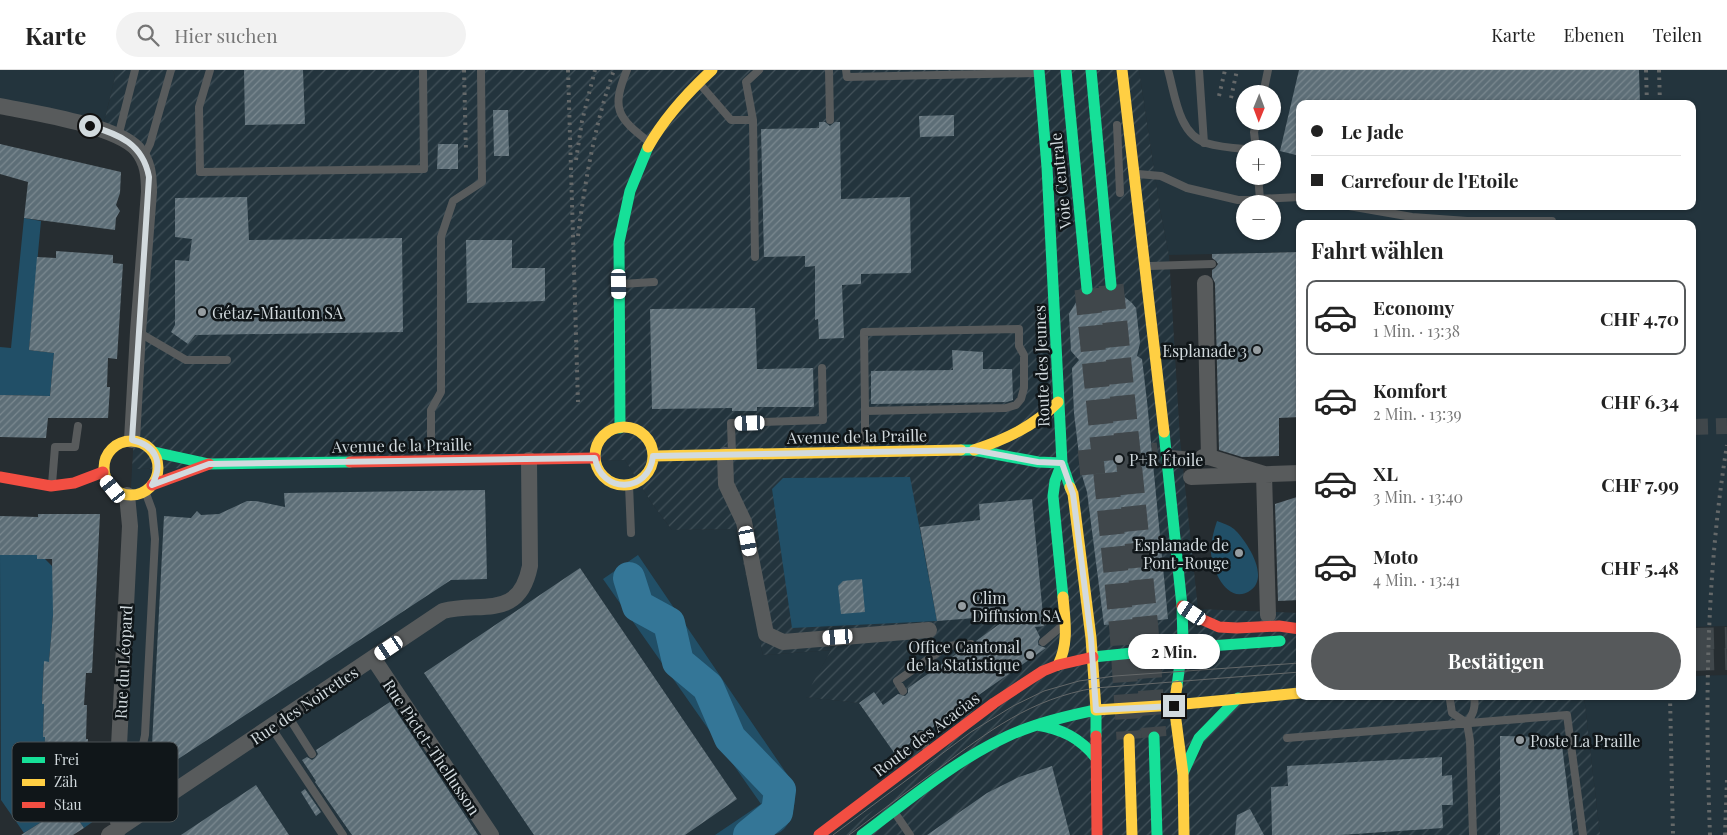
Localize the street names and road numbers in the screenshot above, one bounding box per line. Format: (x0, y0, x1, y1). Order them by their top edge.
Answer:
street label: Voie Centrale (1045, 132, 1076, 231)
street label: Route des Jeunes (1028, 305, 1054, 427)
street label: Avenue de la Praille (786, 424, 927, 448)
street label: Avenue de la Praille (331, 433, 472, 457)
street label: Rue du Léopard (110, 605, 136, 719)
street label: Rue des Noirettes (246, 661, 362, 749)
street label: Rue Pictet-Thellusson (379, 675, 486, 819)
street label: Route des Acacias (869, 687, 983, 781)

